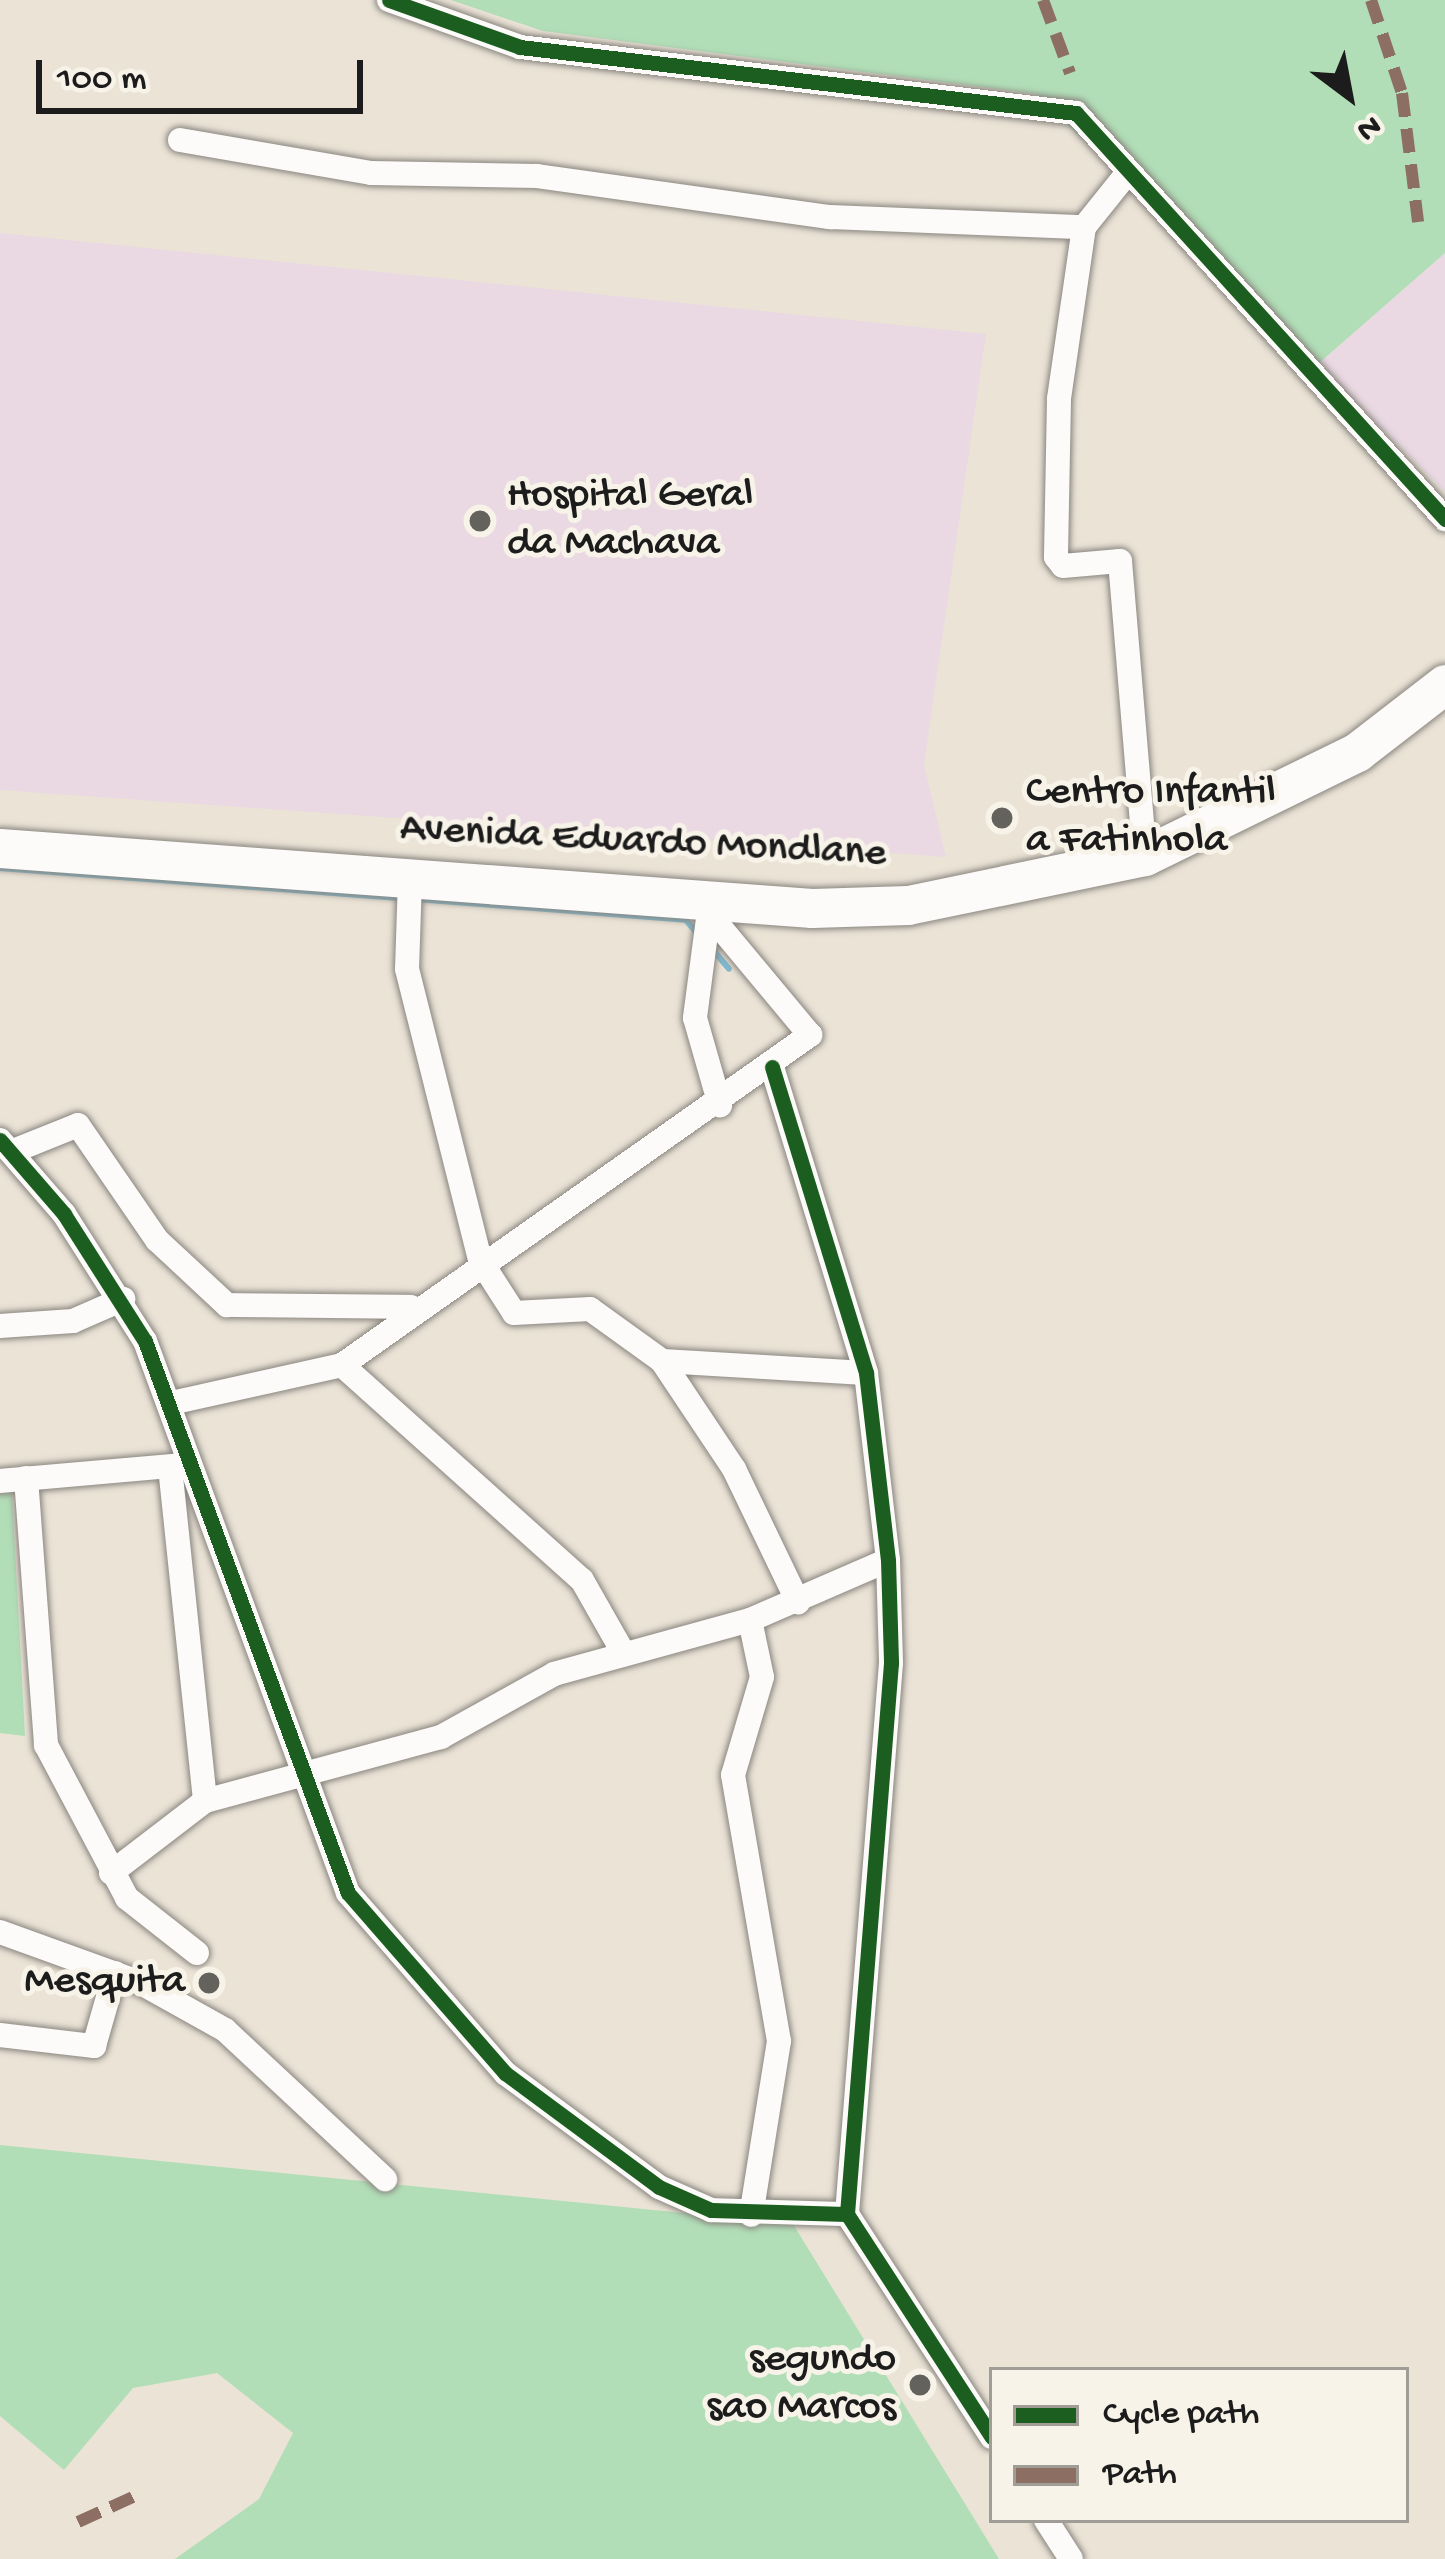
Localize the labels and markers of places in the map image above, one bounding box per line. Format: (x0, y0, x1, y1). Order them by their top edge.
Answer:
place label: Hospital Geral da Machava (507, 472, 753, 570)
marker: Hospital Geral da Machava (464, 505, 496, 537)
place label: Centro Infantil a Fatinhola (1026, 769, 1276, 868)
marker: Centro Infantil a Fatinhola (989, 805, 1015, 831)
place label: Mesquita (24, 1958, 185, 2008)
marker: Mesquita (196, 1970, 222, 1996)
place label: segundo sao Marcos (707, 2336, 896, 2434)
marker: segundo sao Marcos (907, 2372, 933, 2398)

